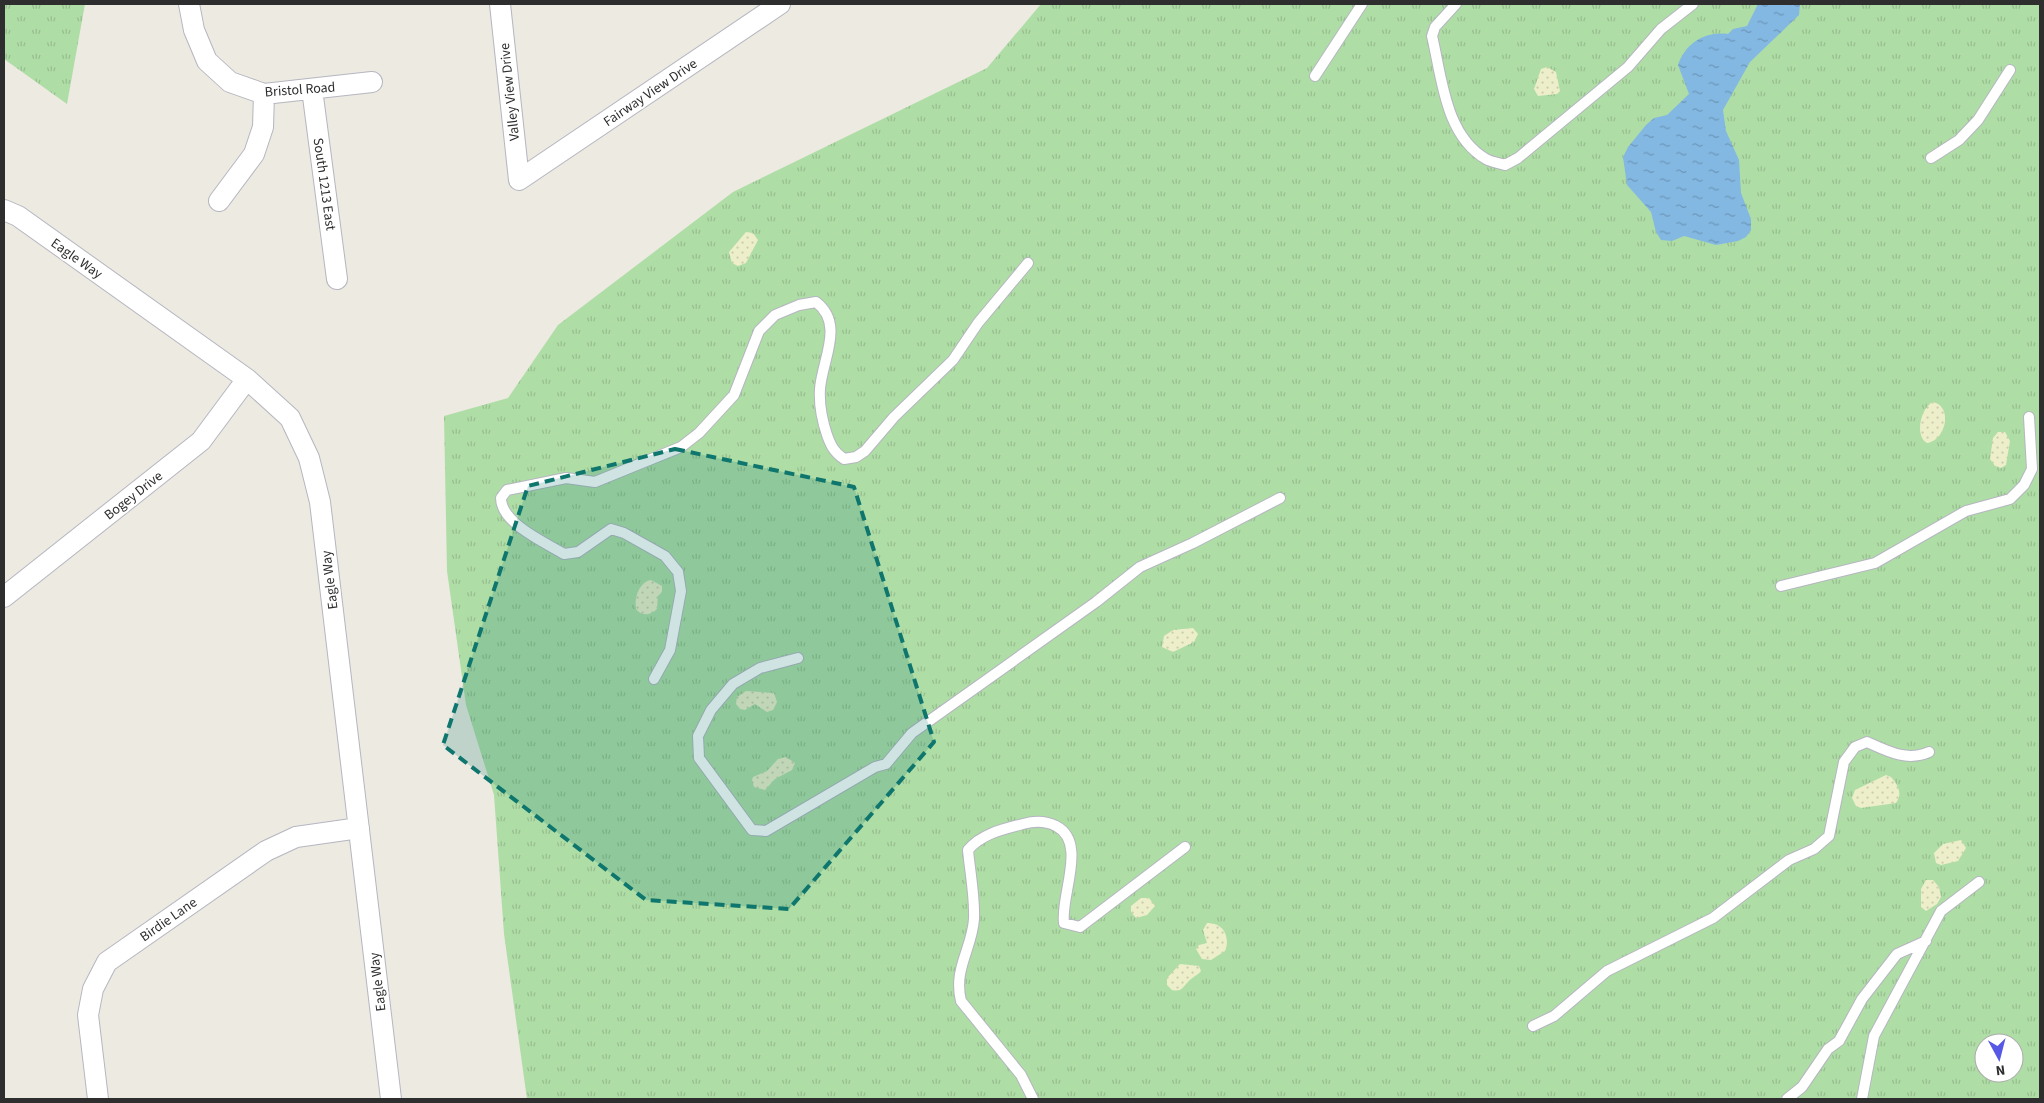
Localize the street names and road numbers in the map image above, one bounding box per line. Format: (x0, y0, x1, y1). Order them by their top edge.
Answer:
street label: Valley View Drive (495, 42, 525, 142)
street label: Fairway View Drive (600, 54, 701, 132)
street label: Bristol Road (264, 78, 336, 102)
street label: South 1213 East (308, 137, 340, 232)
street label: Eagle Way (46, 234, 107, 284)
street label: Bogey Drive (100, 467, 167, 525)
street label: Eagle Way (316, 549, 344, 610)
street label: Birdie Lane (136, 893, 201, 947)
street label: Eagle Way (364, 951, 392, 1012)

